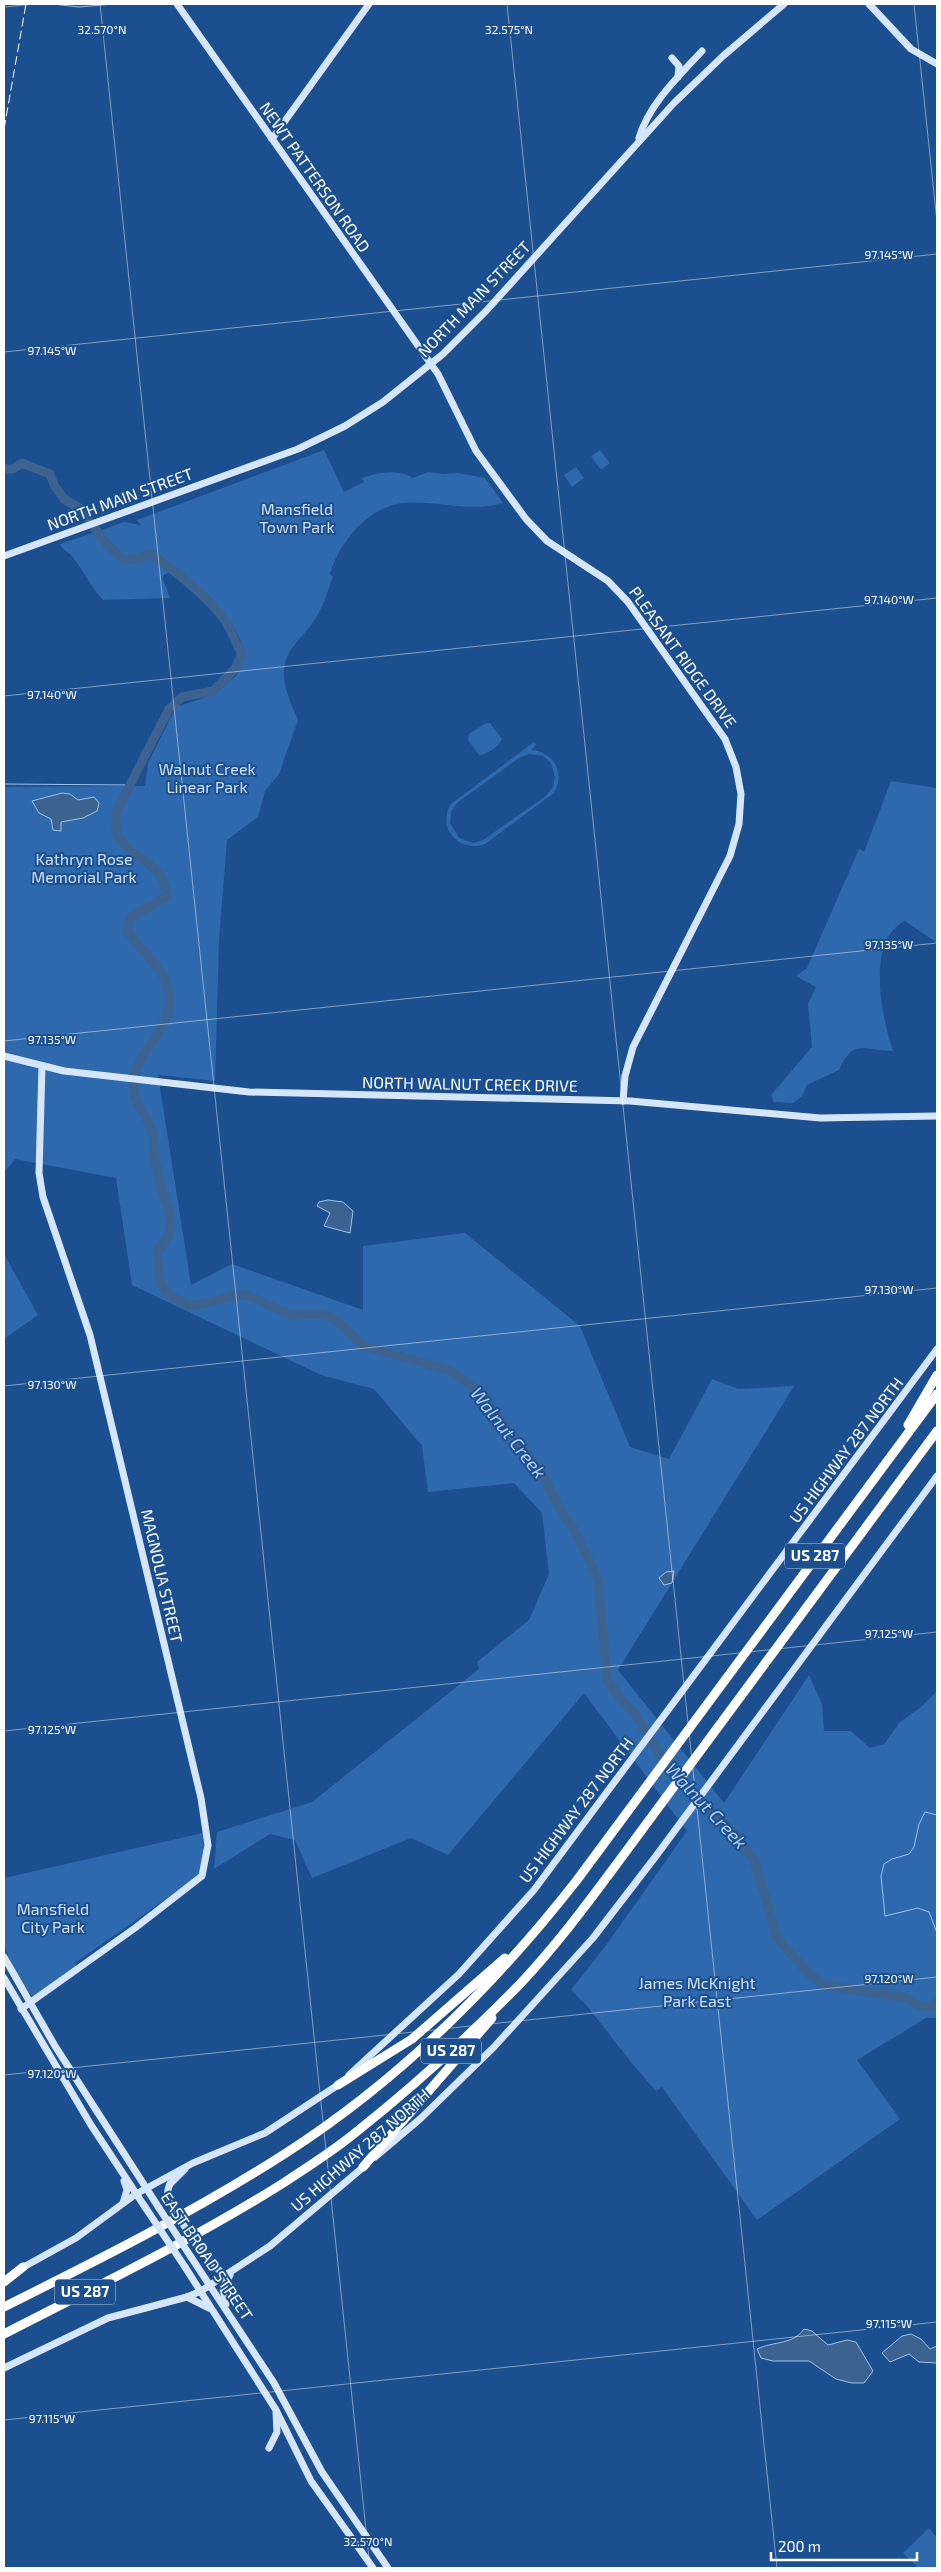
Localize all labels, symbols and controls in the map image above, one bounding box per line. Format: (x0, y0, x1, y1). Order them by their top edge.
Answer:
text: 32.570°N (78, 22, 126, 36)
text: 32.575°N (485, 22, 533, 36)
street label: NEWT PATTERSON ROAD (256, 98, 374, 255)
street label: NORTH MAIN STREET (413, 237, 534, 361)
text: 97.145°W (864, 247, 914, 261)
text: 97.145°W (27, 343, 77, 357)
street label: NORTH MAIN STREET (44, 463, 195, 534)
park label: Mansfield Town Park (259, 499, 335, 536)
street label: PLEASANT RIDGE DRIVE (626, 582, 741, 731)
text: 97.140°W (864, 592, 914, 606)
text: 97.140°W (27, 687, 77, 701)
park label: Walnut Creek Linear Park (158, 759, 256, 796)
park label: Kathryn Rose Memorial Park (31, 849, 137, 886)
text: 97.135°W (865, 937, 913, 951)
text: 97.135°W (28, 1032, 76, 1046)
street label: NORTH WALNUT CREEK DRIVE (362, 1072, 578, 1095)
text: 97.130°W (864, 1282, 914, 1296)
street label: US HIGHWAY 287 NORTH (785, 1373, 906, 1526)
text: 97.130°W (27, 1377, 77, 1391)
water label: Walnut Creek (466, 1382, 551, 1482)
street label: MAGNOLIA STREET (138, 1507, 187, 1645)
road number: US 287 (785, 1544, 845, 1568)
text: 97.125°W (865, 1626, 913, 1640)
text: 97.125°W (28, 1722, 76, 1736)
street label: US HIGHWAY 287 NORTH (515, 1733, 636, 1886)
water label: Walnut Creek (661, 1758, 752, 1853)
park label: Mansfield City Park (17, 1899, 89, 1936)
text: 97.120°W (864, 1971, 914, 1985)
park label: James McKnight Park East (638, 1973, 756, 2010)
road number: US 287 (421, 2038, 481, 2064)
text: 97.120°W (27, 2066, 77, 2080)
street label: US HIGHWAY 287 NORTH (287, 2084, 433, 2215)
street label: EAST BROAD STREET (158, 2188, 257, 2323)
road number: US 287 (55, 2280, 115, 2304)
text: 97.115°W (866, 2316, 912, 2330)
text: 97.115°W (29, 2411, 75, 2425)
scale bar (771, 2530, 917, 2562)
text: 32.570°N (344, 2534, 392, 2548)
text: 200 m (778, 2537, 821, 2555)

